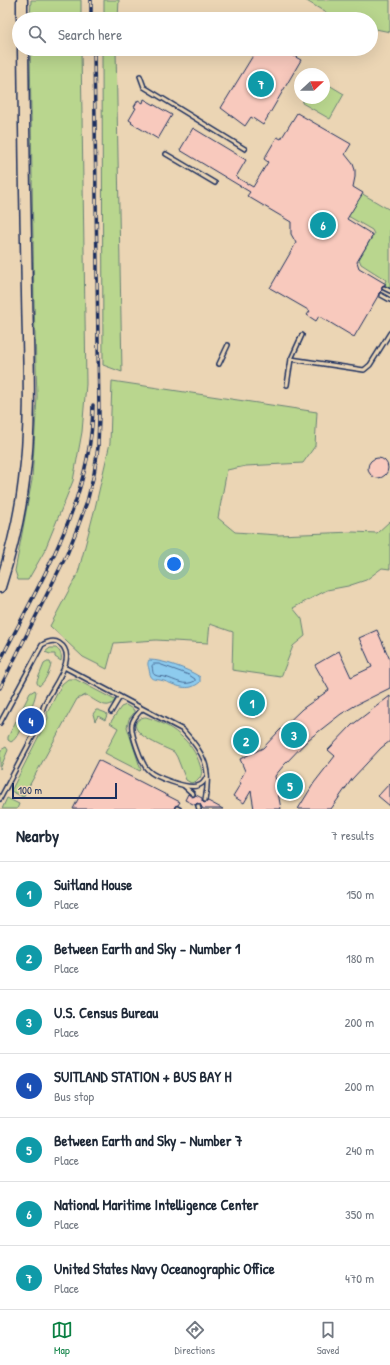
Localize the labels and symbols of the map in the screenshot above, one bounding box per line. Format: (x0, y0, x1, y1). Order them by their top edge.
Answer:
north arrow (294, 68, 330, 104)
pin: 7 (248, 69, 274, 99)
pin: 6 (310, 210, 336, 240)
your location (164, 554, 184, 574)
pin: 1 (239, 688, 265, 718)
pin: 4 (18, 706, 44, 736)
pin: 3 (281, 720, 307, 750)
pin: 2 (233, 726, 259, 756)
pin: 5 (277, 771, 303, 801)
scale bar (12, 781, 117, 800)

